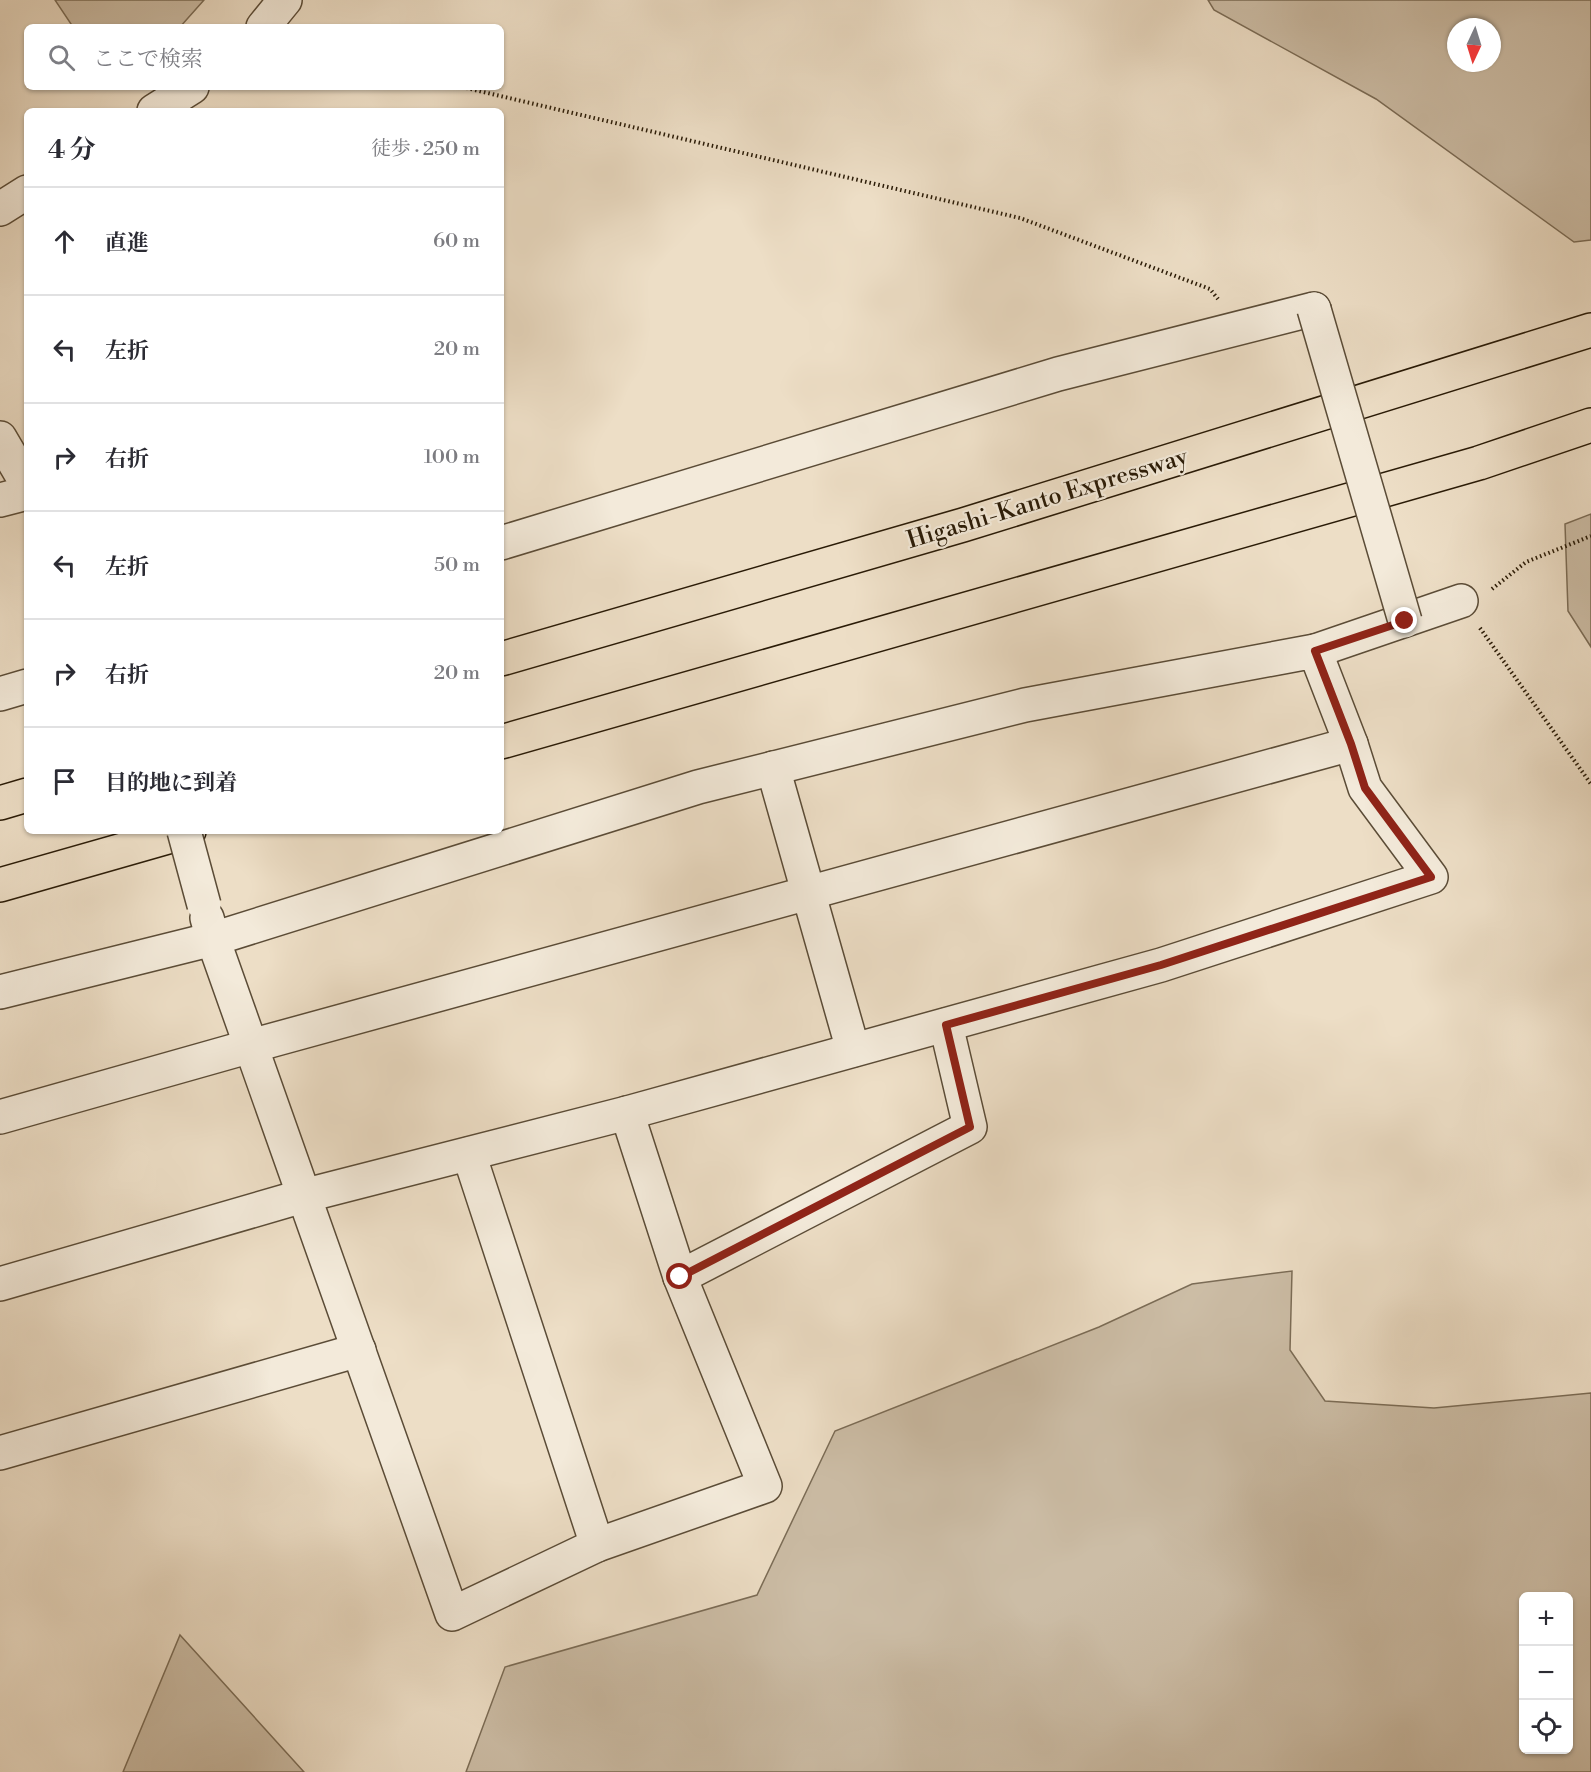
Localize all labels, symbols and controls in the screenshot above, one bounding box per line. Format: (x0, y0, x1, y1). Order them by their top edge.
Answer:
north arrow (1447, 18, 1501, 72)
search box (24, 24, 504, 90)
icon: search (45, 41, 78, 74)
text: ここで検索 (93, 46, 203, 73)
text: 4 分 (48, 134, 96, 166)
text: 徒歩 · 250 m (371, 137, 480, 162)
icon: ahead (48, 225, 81, 258)
text: 60 m (433, 229, 480, 254)
text: 直進 (105, 230, 149, 257)
icon: left (48, 333, 81, 366)
text: 20 m (434, 337, 480, 362)
text: 左折 (105, 338, 149, 365)
icon: right (48, 441, 81, 474)
street label: Higashi-Kanto Expressway (903, 442, 1192, 556)
text: 100 m (424, 445, 480, 470)
text: 右折 (105, 446, 149, 473)
icon: left (48, 549, 81, 582)
text: 50 m (434, 553, 480, 578)
text: 左折 (105, 554, 149, 581)
route end (1391, 607, 1417, 633)
icon: right (48, 657, 81, 690)
text: 20 m (434, 661, 480, 686)
text: 右折 (105, 662, 149, 689)
icon: arrive (48, 765, 81, 798)
text: 目的地に到着 (105, 770, 237, 797)
route start (666, 1263, 692, 1289)
map controls (1519, 1592, 1573, 1754)
button: + (1519, 1592, 1573, 1646)
button: − (1519, 1646, 1573, 1700)
button: locate (1519, 1700, 1573, 1754)

